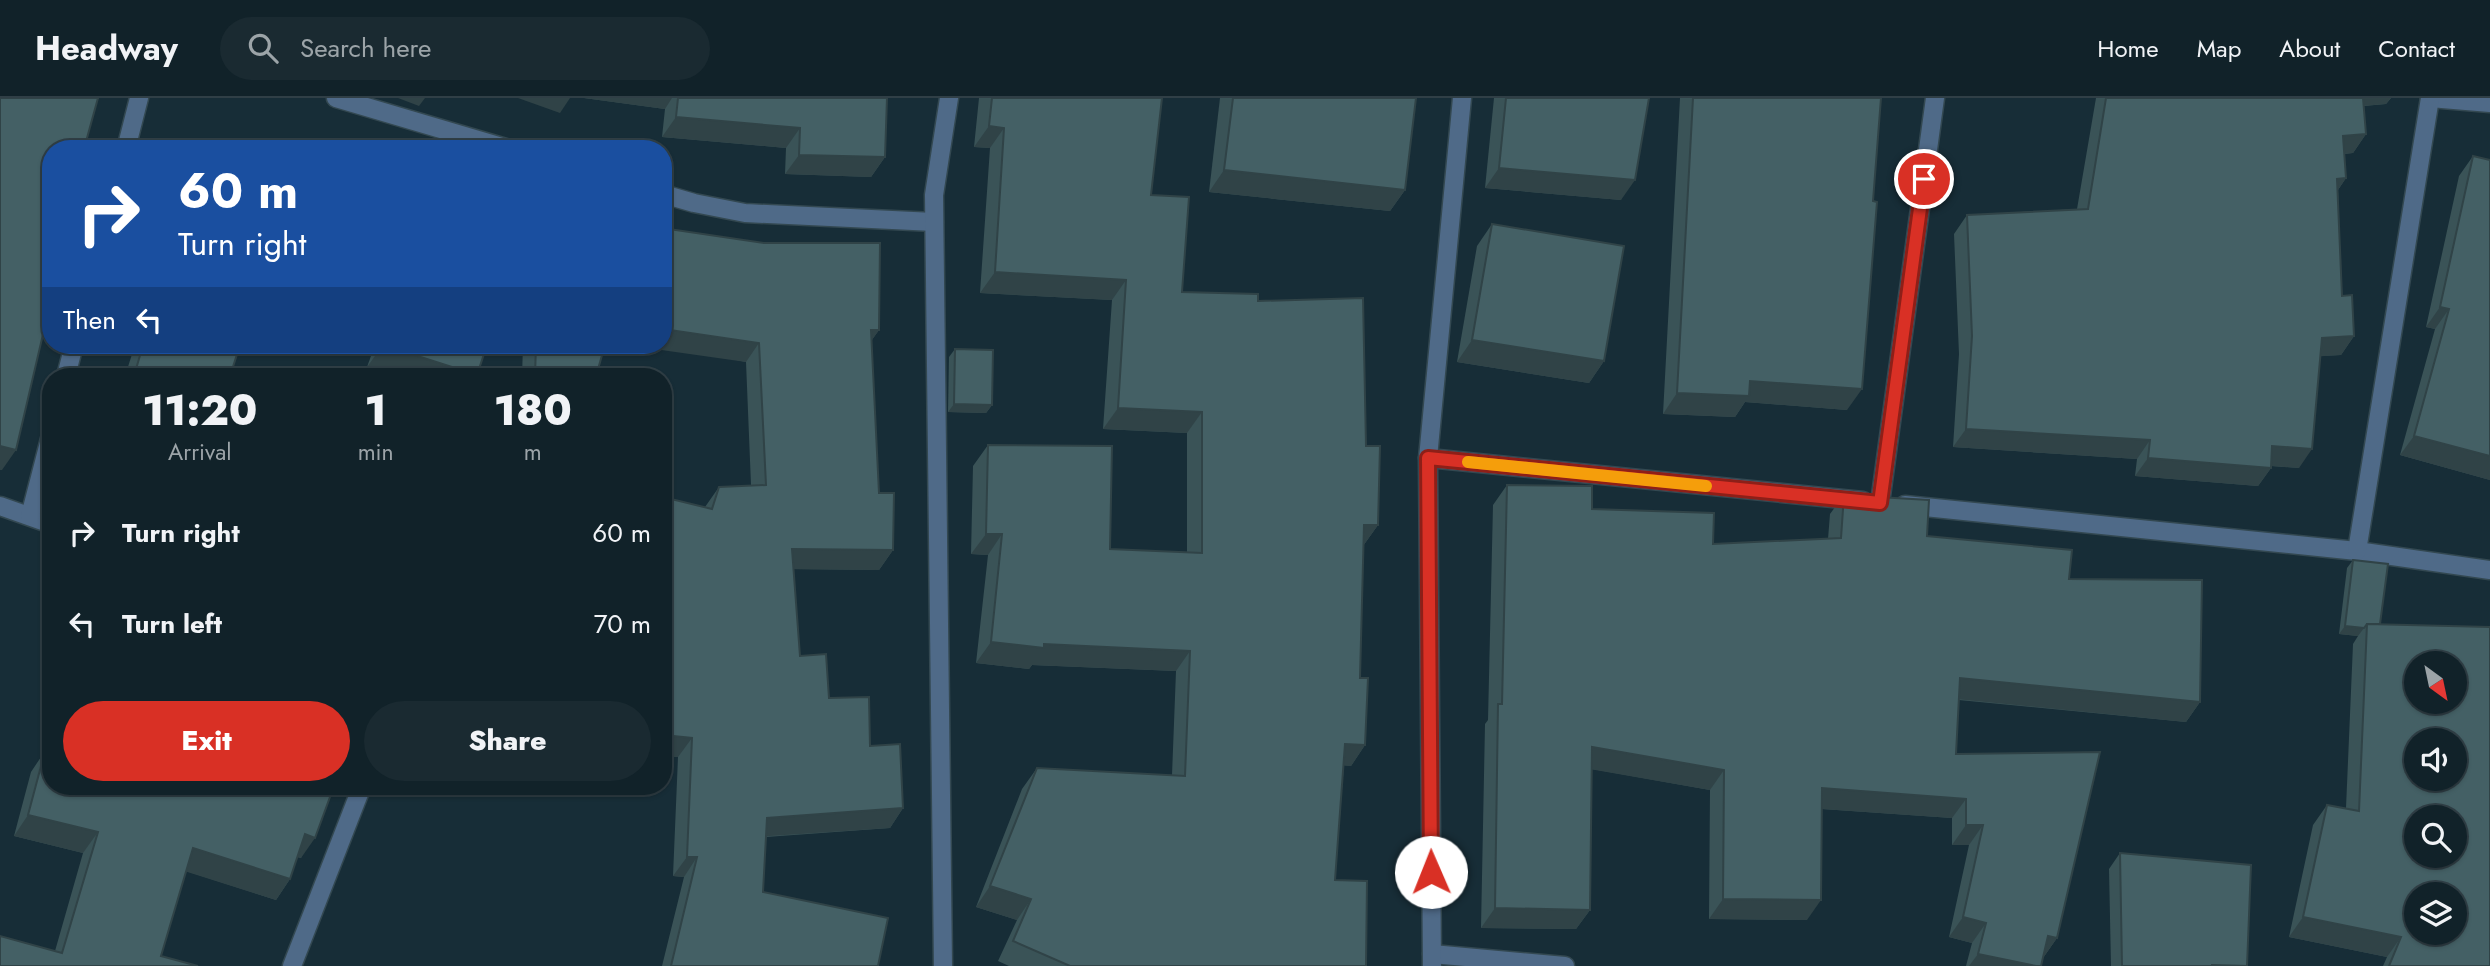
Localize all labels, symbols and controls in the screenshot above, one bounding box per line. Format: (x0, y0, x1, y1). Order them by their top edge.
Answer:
search box (220, 17, 710, 80)
text: Headway (35, 25, 178, 72)
icon: search (244, 29, 282, 67)
text: Search here (300, 29, 431, 67)
text: Home (2097, 31, 2159, 66)
text: Map (2197, 31, 2241, 66)
text: About (2279, 31, 2340, 66)
text: Contact (2378, 31, 2455, 66)
pin (1894, 149, 1954, 209)
text: 60 m (178, 156, 298, 226)
icon: arrive (1905, 160, 1943, 198)
icon: right (63, 168, 154, 259)
text: Turn right (178, 221, 307, 267)
text: Then (63, 301, 116, 339)
icon: left (130, 301, 168, 339)
text: 11:20 (142, 380, 257, 441)
text: 1 (365, 380, 387, 441)
text: 180 (494, 380, 572, 441)
text: Arrival (168, 435, 232, 469)
text: min (358, 435, 394, 469)
text: m (524, 435, 542, 469)
icon: right (63, 514, 101, 552)
text: Turn right (122, 514, 240, 552)
text: 60 m (592, 514, 651, 552)
icon: left (63, 605, 101, 643)
text: Turn left (122, 605, 222, 643)
text: 70 m (594, 605, 651, 643)
north arrow (2404, 651, 2468, 714)
map controls (2404, 651, 2467, 945)
button: Exit (63, 701, 350, 781)
button: Share (364, 701, 651, 781)
button: sound (2404, 728, 2467, 791)
button: search (2404, 805, 2467, 868)
position arrow (1394, 835, 1468, 909)
button: layers (2404, 882, 2467, 945)

